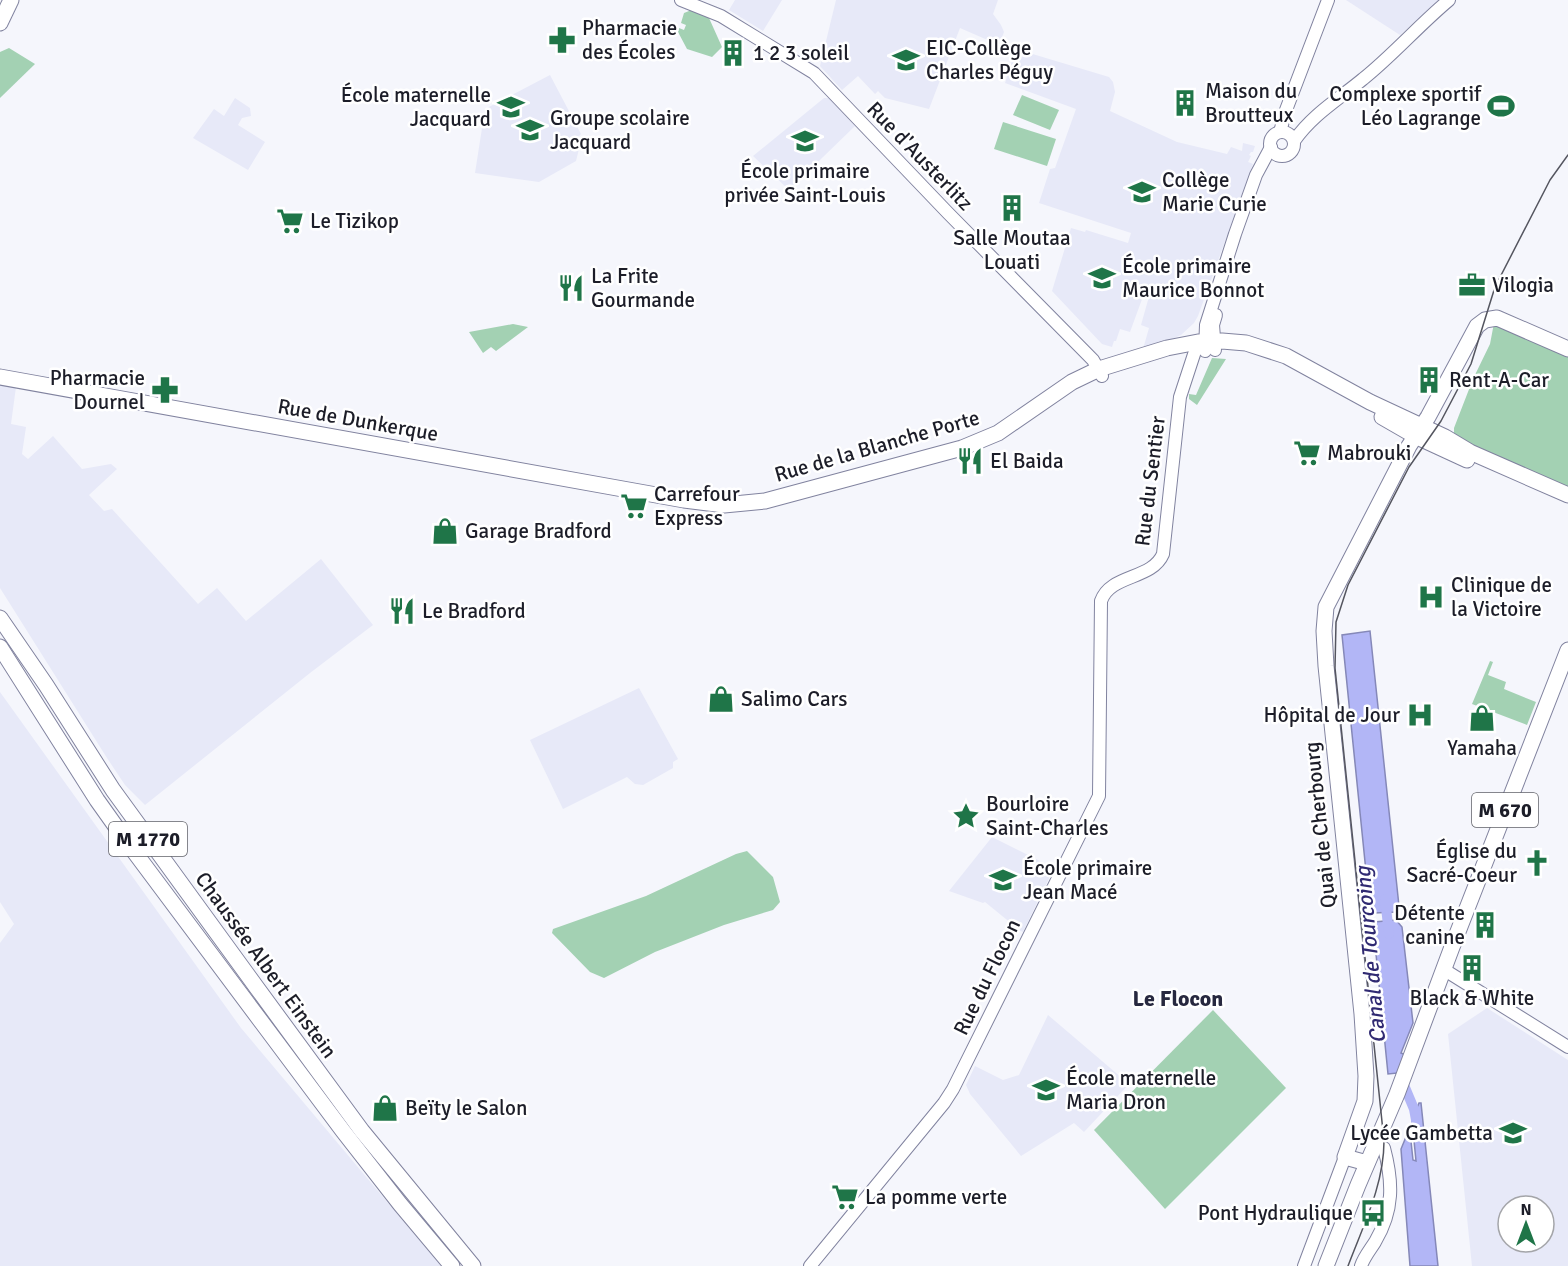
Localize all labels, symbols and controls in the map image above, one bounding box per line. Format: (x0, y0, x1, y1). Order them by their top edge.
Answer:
place label: Pharmacie des Écoles (582, 15, 677, 65)
pharmacy icon: Pharmacie des Écoles (547, 25, 577, 55)
place label: EIC-Collège Charles Péguy (926, 35, 1053, 85)
building icon: 1 2 3 soleil (718, 38, 748, 68)
place label: 1 2 3 soleil (753, 40, 849, 66)
school or university icon: EIC-Collège Charles Péguy (891, 45, 921, 75)
place label: Maison du Broutteux (1205, 78, 1297, 128)
place label: Complexe sportif Léo Lagrange (1329, 81, 1482, 131)
place label: École maternelle Jacquard (341, 82, 491, 132)
building icon: Maison du Broutteux (1170, 88, 1200, 118)
sports icon: Complexe sportif Léo Lagrange (1486, 91, 1516, 121)
school or university icon: École maternelle Jacquard (496, 92, 526, 122)
street label: Rue d'Austerlitz (861, 96, 979, 216)
place label: Groupe scolaire Jacquard (550, 105, 690, 155)
school or university icon: Groupe scolaire Jacquard (515, 115, 545, 145)
school or university icon: École primaire privée Saint-Louis (790, 126, 820, 156)
place label: École primaire privée Saint-Louis (724, 158, 886, 208)
place label: Collège Marie Curie (1162, 167, 1267, 217)
school or university icon: Collège Marie Curie (1127, 177, 1157, 207)
building icon: Salle Moutaa Louati (997, 193, 1027, 223)
supermarket icon: Le Tizikop (275, 206, 305, 236)
place label: Le Tizikop (310, 208, 399, 234)
place label: Salle Moutaa Louati (953, 225, 1071, 275)
place label: École primaire Maurice Bonnot (1122, 253, 1264, 303)
place label: La Frite Gourmande (591, 263, 695, 313)
school or university icon: École primaire Maurice Bonnot (1087, 263, 1117, 293)
office icon: Vilogia (1457, 270, 1487, 300)
place label: Vilogia (1492, 272, 1554, 298)
restaurant icon: La Frite Gourmande (556, 273, 586, 303)
place label: Pharmacie Dournel (50, 365, 145, 415)
building icon: Rent-A-Car (1414, 365, 1444, 395)
place label: Rent-A-Car (1449, 367, 1549, 393)
pharmacy icon: Pharmacie Dournel (150, 375, 180, 405)
street label: Rue de Dunkerque (276, 393, 440, 447)
street label: Rue de la Blanche Porte (772, 404, 982, 488)
street label: Rue du Sentier (1129, 414, 1171, 548)
supermarket icon: Mabrouki (1292, 438, 1322, 468)
place label: Mabrouki (1327, 440, 1412, 466)
restaurant icon: El Baida (955, 446, 985, 476)
place label: El Baida (990, 448, 1064, 474)
place label: Carrefour Express (654, 481, 740, 531)
supermarket icon: Carrefour Express (619, 491, 649, 521)
shop icon: Garage Bradford (430, 516, 460, 546)
place label: Garage Bradford (465, 518, 612, 544)
place label: Clinique de la Victoire (1451, 572, 1552, 622)
hospital icon: Clinique de la Victoire (1416, 582, 1446, 612)
restaurant icon: Le Bradford (387, 596, 417, 626)
place label: Le Bradford (422, 598, 526, 624)
shop icon: Salimo Cars (706, 684, 736, 714)
place label: Salimo Cars (741, 686, 847, 712)
hospital icon: Hôpital de Jour (1405, 700, 1435, 730)
place label: Hôpital de Jour (1264, 702, 1400, 728)
shop icon: Yamaha (1467, 703, 1497, 733)
place label: Yamaha (1447, 735, 1517, 761)
street label: Quai de Cherbourg (1298, 741, 1342, 909)
place label: Bourloire Saint-Charles (986, 791, 1108, 841)
road number: M 670 (1472, 793, 1538, 827)
place icon: Bourloire Saint-Charles (951, 801, 981, 831)
road number: M 1770 (109, 822, 187, 856)
place label: Église du Sacré-Coeur (1407, 838, 1517, 888)
church icon: Église du Sacré-Coeur (1522, 848, 1552, 878)
place label: École primaire Jean Macé (1023, 855, 1152, 905)
water label: Canal de Tourcoing (1349, 863, 1391, 1045)
school or university icon: École primaire Jean Macé (988, 865, 1018, 895)
street label: Chaussée Albert Einstein (190, 867, 342, 1063)
place label: Détente canine (1394, 900, 1465, 950)
building icon: Détente canine (1470, 910, 1500, 940)
street label: Rue du Flocon (948, 915, 1026, 1039)
building icon: Black & White (1457, 953, 1487, 983)
district label: Le Flocon (1133, 985, 1223, 1012)
place label: Black & White (1410, 985, 1534, 1011)
place label: École maternelle Maria Dron (1066, 1065, 1216, 1115)
school or university icon: École maternelle Maria Dron (1031, 1075, 1061, 1105)
shop icon: Beïty le Salon (370, 1093, 400, 1123)
place label: Beïty le Salon (405, 1095, 527, 1121)
school or university icon: Lycée Gambetta (1498, 1118, 1528, 1148)
place label: Lycée Gambetta (1350, 1120, 1493, 1146)
supermarket icon: La pomme verte (830, 1182, 860, 1212)
place label: La pomme verte (865, 1184, 1007, 1210)
north arrow (1496, 1194, 1556, 1254)
bus stop icon: Pont Hydraulique (1358, 1198, 1388, 1228)
place label: Pont Hydraulique (1198, 1200, 1353, 1226)
text: N (1520, 1200, 1532, 1220)

